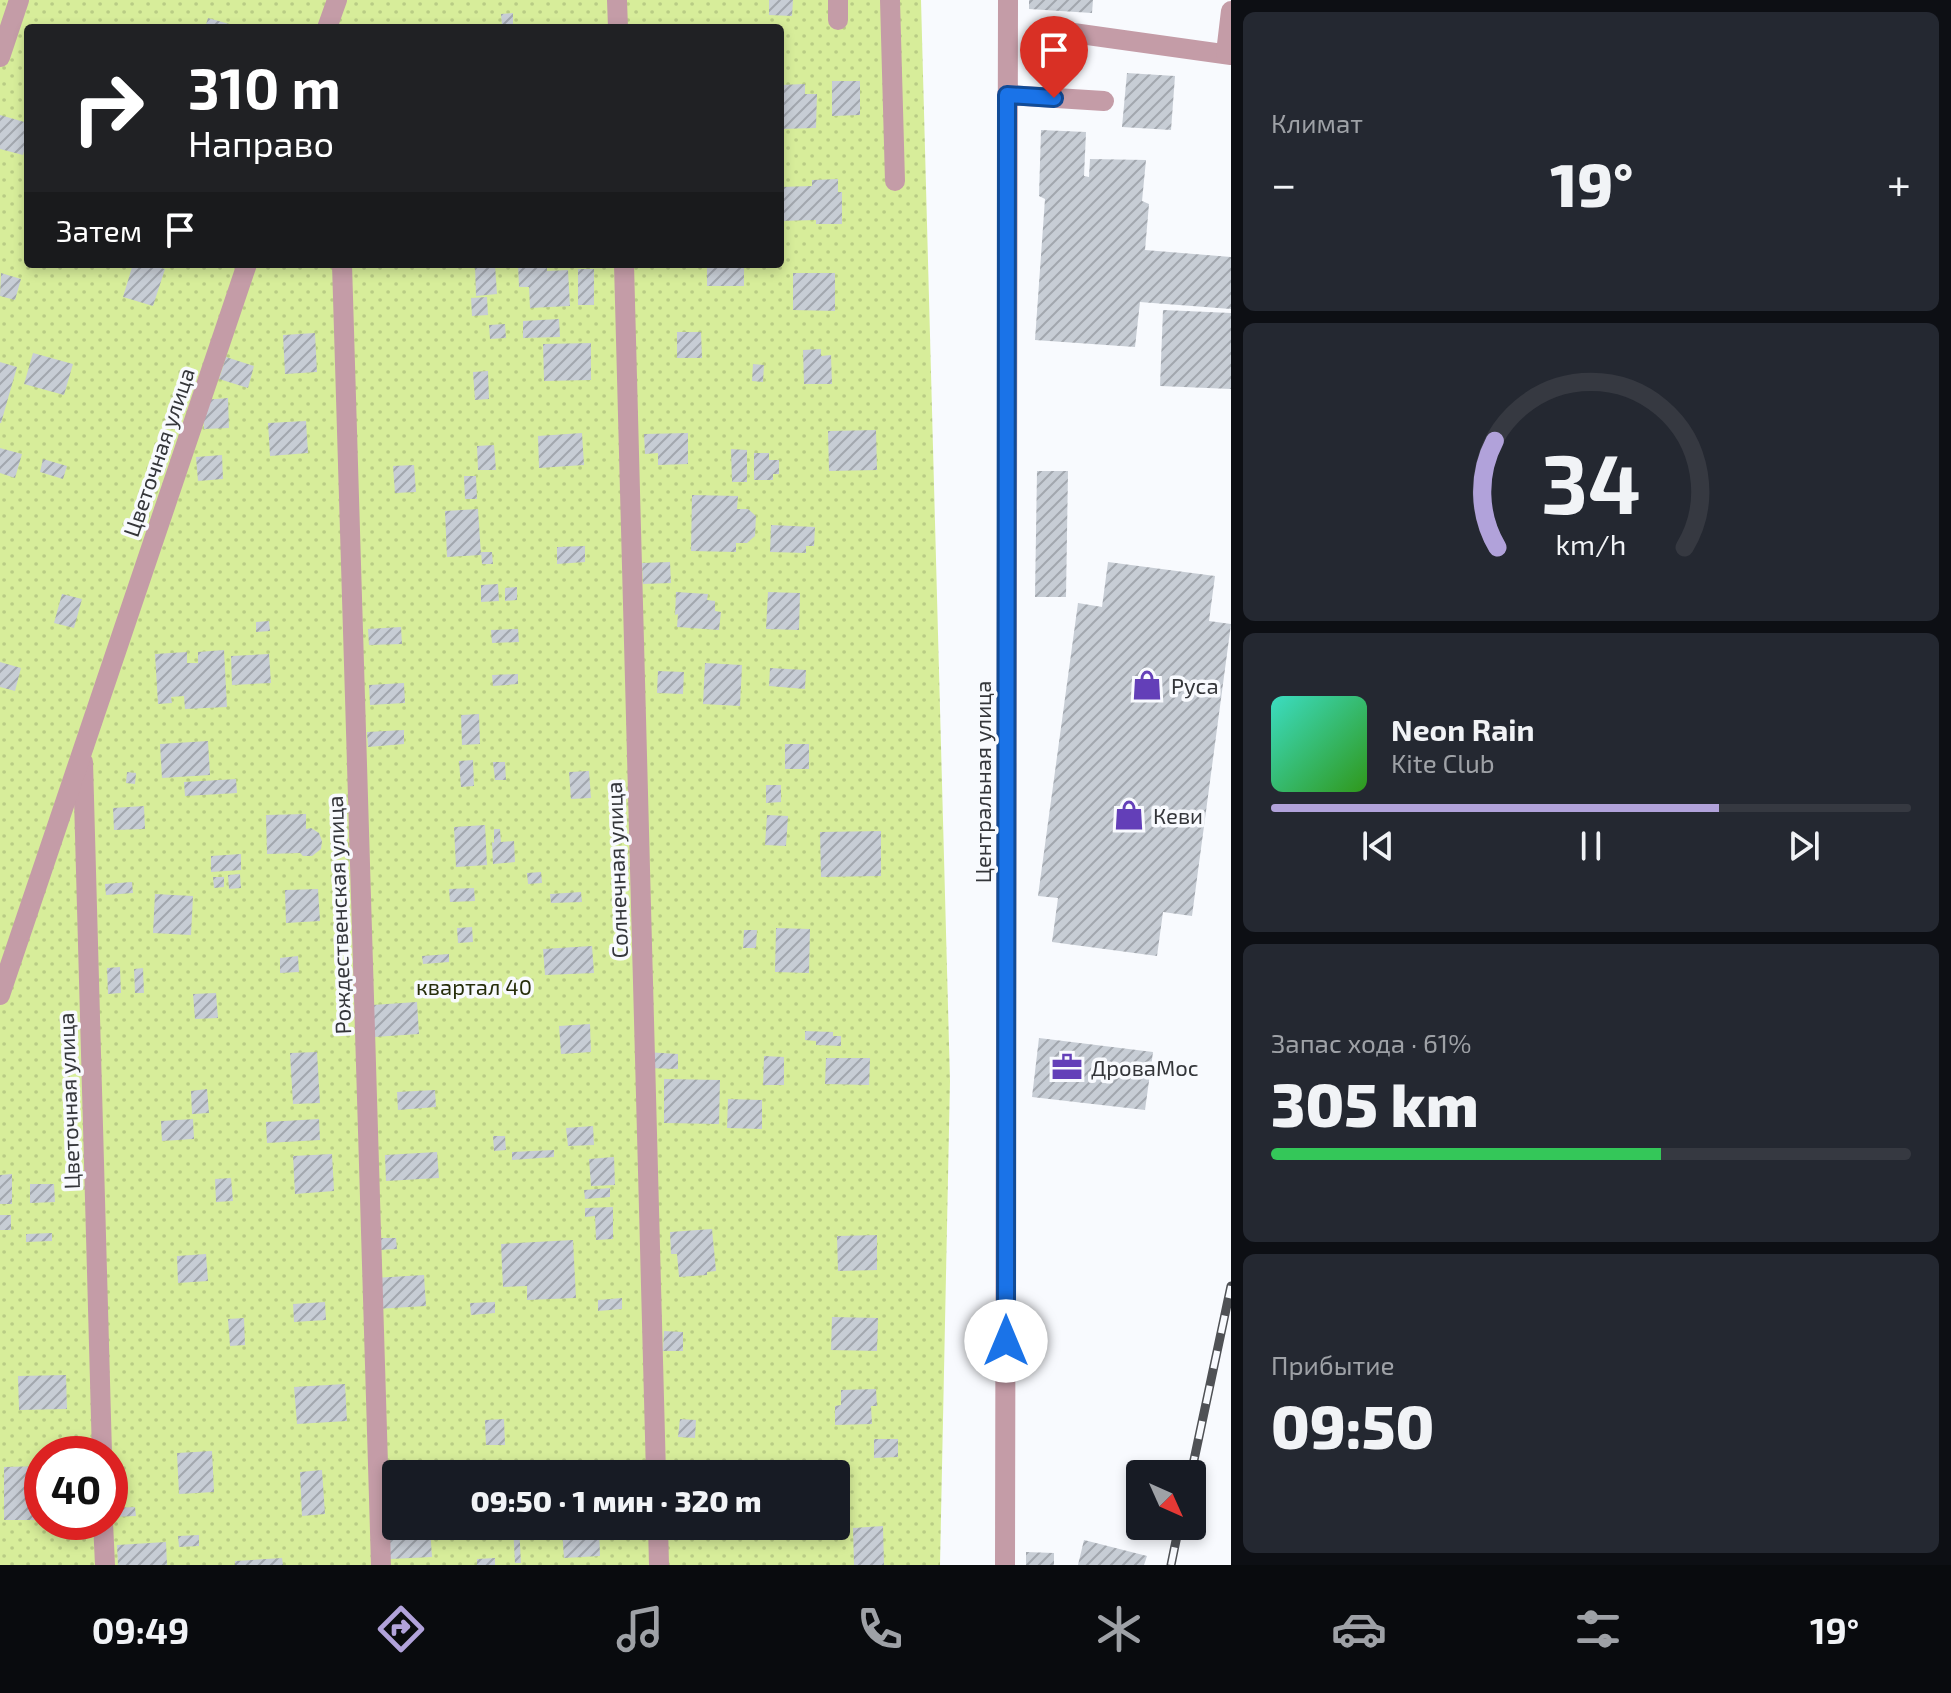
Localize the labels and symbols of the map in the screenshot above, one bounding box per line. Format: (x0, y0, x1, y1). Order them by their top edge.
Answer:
pin (1020, 16, 1088, 98)
street label: Цветочная улица (117, 364, 200, 540)
shop icon: Руса (1130, 668, 1164, 702)
place label: Руса (1171, 672, 1219, 699)
street label: Центральная улица (969, 681, 996, 883)
street label: Солнечная улица (600, 781, 633, 959)
street label: Рождественская улица (321, 795, 356, 1035)
shop icon: Кеви (1112, 798, 1146, 832)
place label: Кеви (1153, 802, 1203, 828)
park label: квартал 40 (416, 973, 532, 999)
street label: Цветочная улица (52, 1012, 85, 1190)
office icon: ДроваМос (1050, 1050, 1084, 1084)
place label: ДроваМос (1091, 1054, 1199, 1080)
position arrow (964, 1299, 1048, 1383)
speed limit sign: 40 (24, 1436, 128, 1540)
north arrow (1126, 1460, 1206, 1540)

